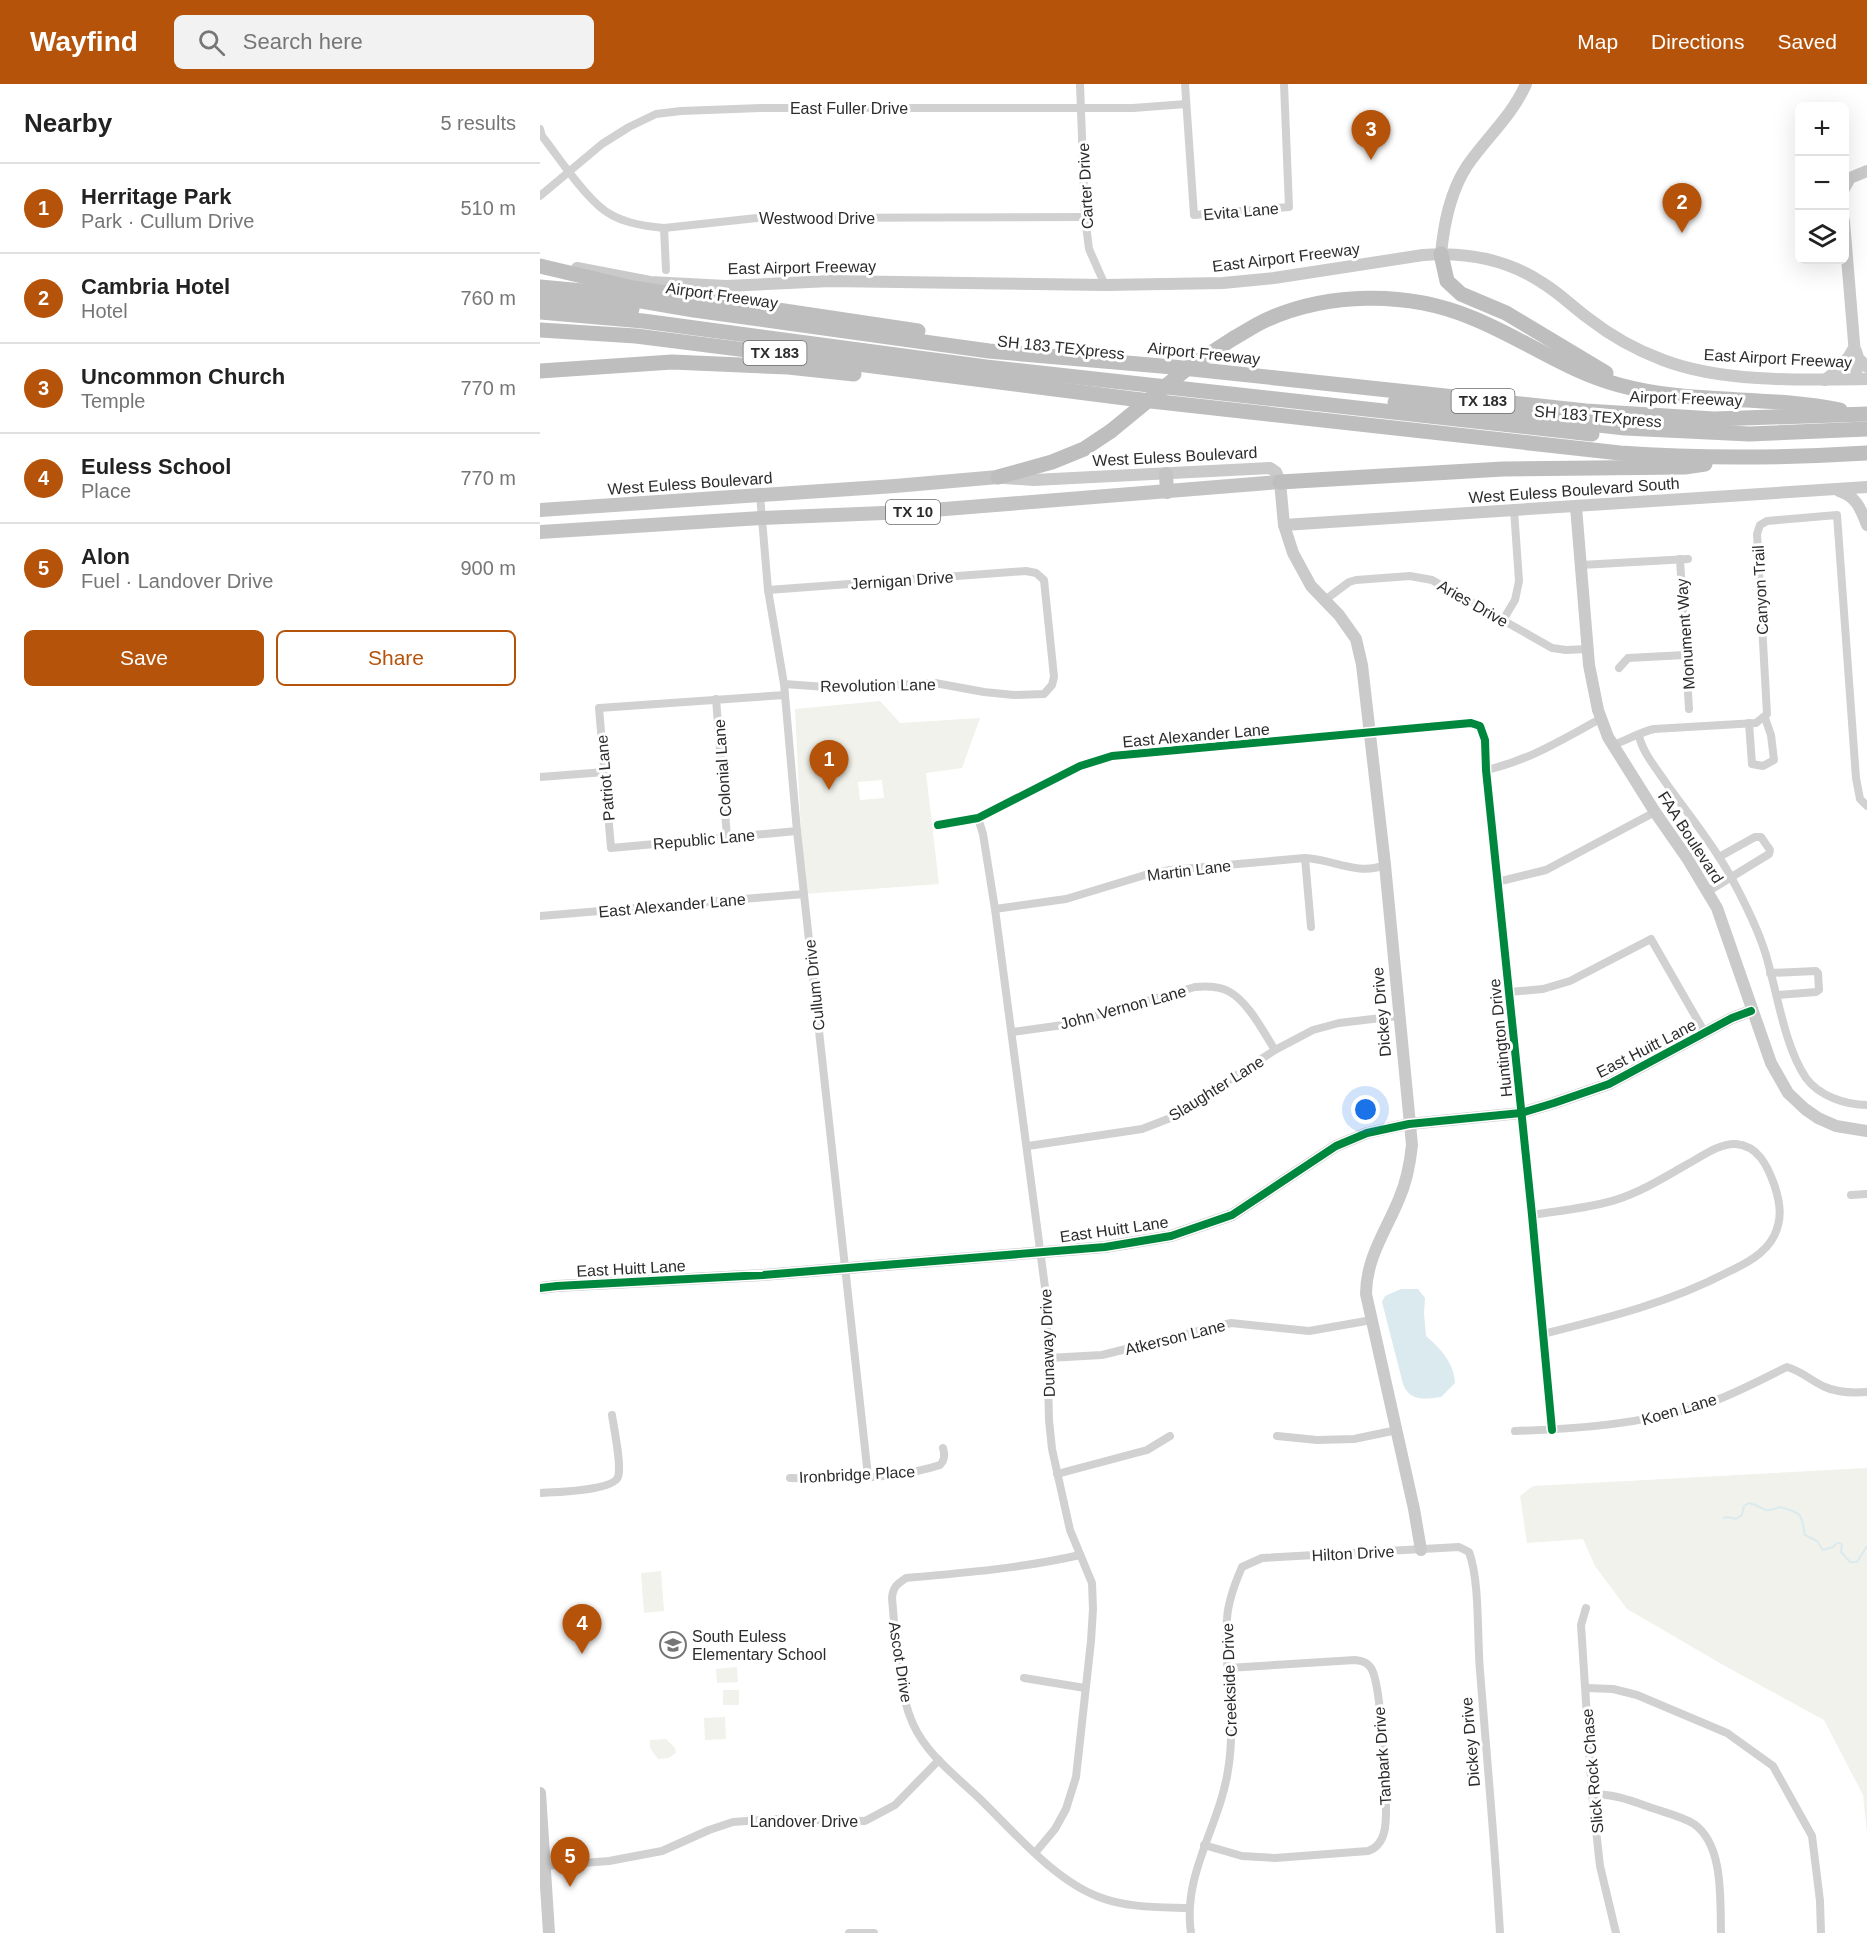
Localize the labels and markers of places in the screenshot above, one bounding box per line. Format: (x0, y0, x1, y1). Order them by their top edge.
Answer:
pin: 3 (1352, 110, 1390, 160)
pin: 2 (1662, 184, 1702, 233)
pin: 1 (810, 740, 848, 790)
pin: 4 (562, 1604, 602, 1654)
place label: South Euless Elementary School (692, 1628, 826, 1663)
school or university icon: South Euless Elementary School (658, 1630, 688, 1660)
pin: 5 (550, 1838, 590, 1887)

